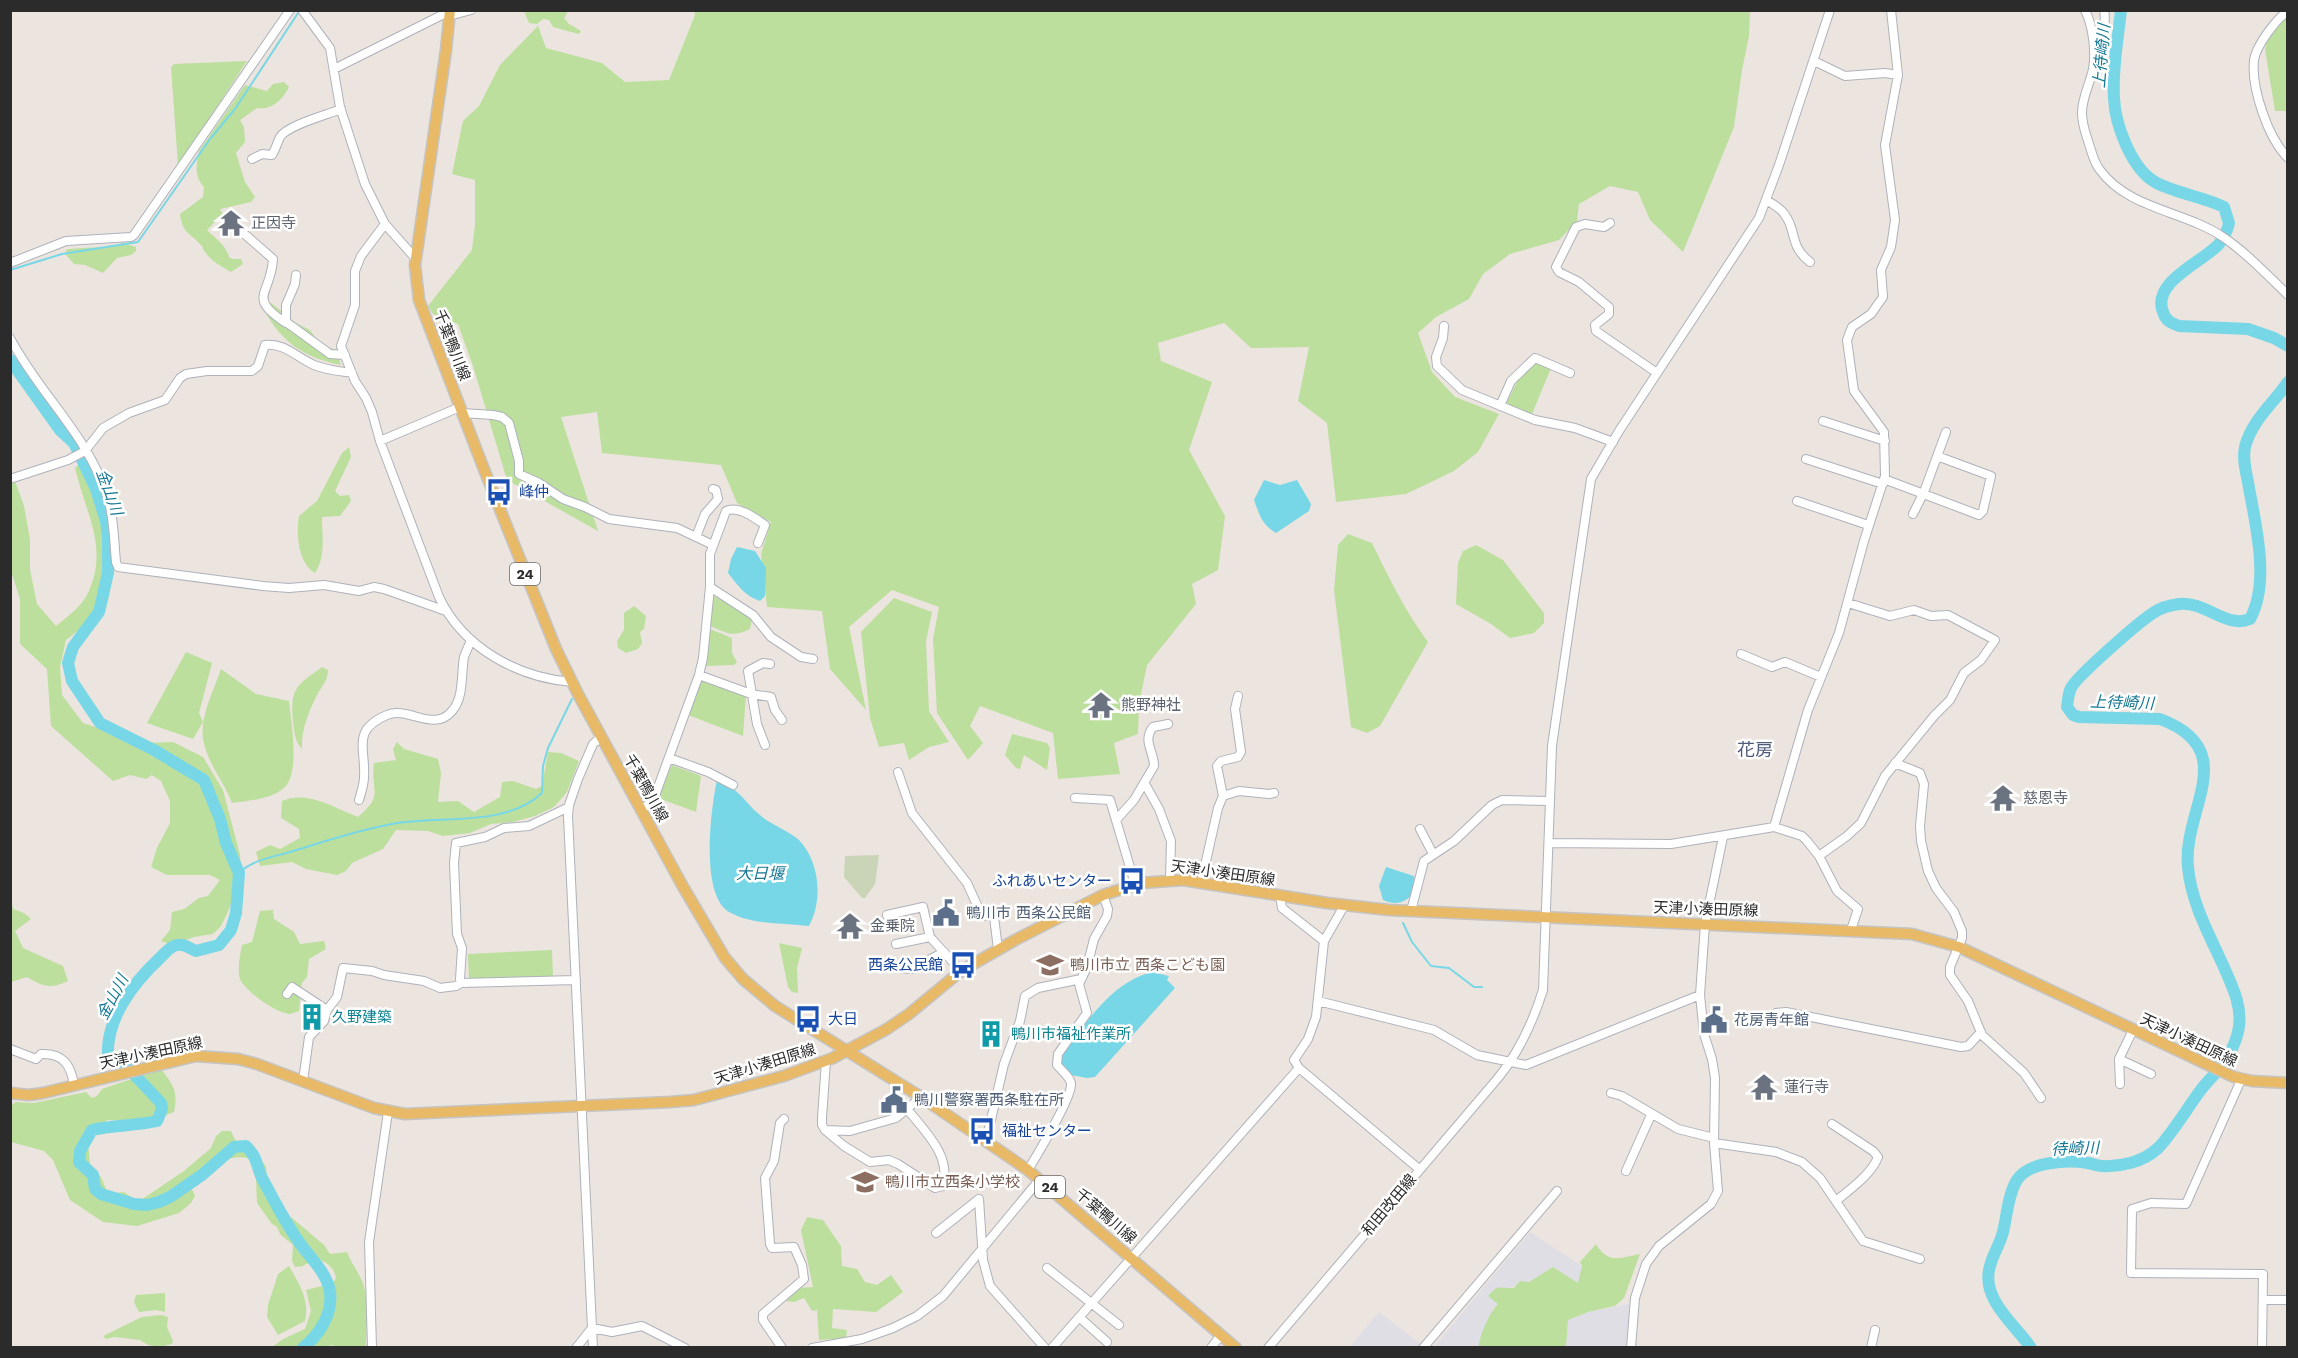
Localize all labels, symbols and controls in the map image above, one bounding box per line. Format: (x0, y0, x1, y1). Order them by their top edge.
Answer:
water label: 上待崎川 (2089, 21, 2114, 89)
temple icon: 正因寺 (216, 208, 246, 238)
place label: 正因寺 (251, 214, 296, 232)
street label: 千葉鴨川線 (430, 307, 474, 383)
water label: 金山川 (92, 466, 127, 520)
bus stop icon: 峰仲 (484, 477, 514, 507)
place label: 峰仲 (519, 483, 549, 501)
road number: 24 (510, 563, 540, 585)
temple icon: 熊野神社 (1086, 690, 1116, 720)
water label: 上待崎川 (2090, 692, 2156, 713)
place label: 熊野神社 (1121, 696, 1181, 714)
district label: 花房 (1737, 739, 1773, 760)
street label: 千葉鴨川線 (620, 751, 672, 825)
temple icon: 慈恩寺 (1988, 783, 2018, 813)
place label: 慈恩寺 (2023, 789, 2068, 807)
street label: 天津小湊田原線 (1170, 857, 1276, 889)
water label: 大日堰 (736, 864, 787, 883)
bus stop icon: ふれあいセンター (1117, 866, 1147, 896)
place label: ふれあいセンター (992, 872, 1112, 890)
public building icon: 鴨川市 西条公民館 (931, 898, 961, 928)
street label: 天津小湊田原線 (1653, 898, 1759, 920)
place label: 鴨川市 西条公民館 (966, 904, 1091, 922)
temple icon: 金乗院 (835, 911, 865, 941)
place label: 金乗院 (870, 917, 915, 935)
bus stop icon: 西条公民館 (948, 950, 978, 980)
school or university icon: 鴨川市立 西条こども園 (1035, 950, 1065, 980)
place label: 西条公民館 (868, 956, 943, 974)
place label: 鴨川市立 西条こども園 (1070, 956, 1225, 974)
water label: 金山川 (93, 970, 133, 1023)
building icon: 久野建築 (297, 1002, 327, 1032)
bus stop icon: 大日 (793, 1004, 823, 1034)
public building icon: 花房青年館 (1699, 1005, 1729, 1035)
place label: 久野建築 (332, 1008, 392, 1026)
place label: 大日 (828, 1010, 858, 1028)
street label: 天津小湊田原線 (2138, 1010, 2240, 1070)
place label: 花房青年館 (1734, 1011, 1809, 1029)
building icon: 鴨川市福祉作業所 (976, 1019, 1006, 1049)
place label: 鴨川市福祉作業所 (1011, 1025, 1131, 1043)
street label: 天津小湊田原線 (98, 1033, 204, 1073)
street label: 天津小湊田原線 (712, 1040, 818, 1088)
temple icon: 蓮行寺 (1749, 1072, 1779, 1102)
place label: 蓮行寺 (1784, 1078, 1829, 1096)
public building icon: 鴨川警察署西条駐在所 (879, 1085, 909, 1115)
place label: 鴨川警察署西条駐在所 (914, 1091, 1064, 1109)
bus stop icon: 福祉センター (967, 1116, 997, 1146)
place label: 福祉センター (1002, 1122, 1092, 1140)
water label: 待崎川 (2051, 1138, 2101, 1159)
school or university icon: 鴨川市立西条小学校 (850, 1167, 880, 1197)
street label: 和田改田線 (1358, 1170, 1420, 1240)
place label: 鴨川市立西条小学校 (885, 1173, 1020, 1191)
road number: 24 (1035, 1176, 1065, 1198)
street label: 千葉鴨川線 (1072, 1185, 1140, 1247)

